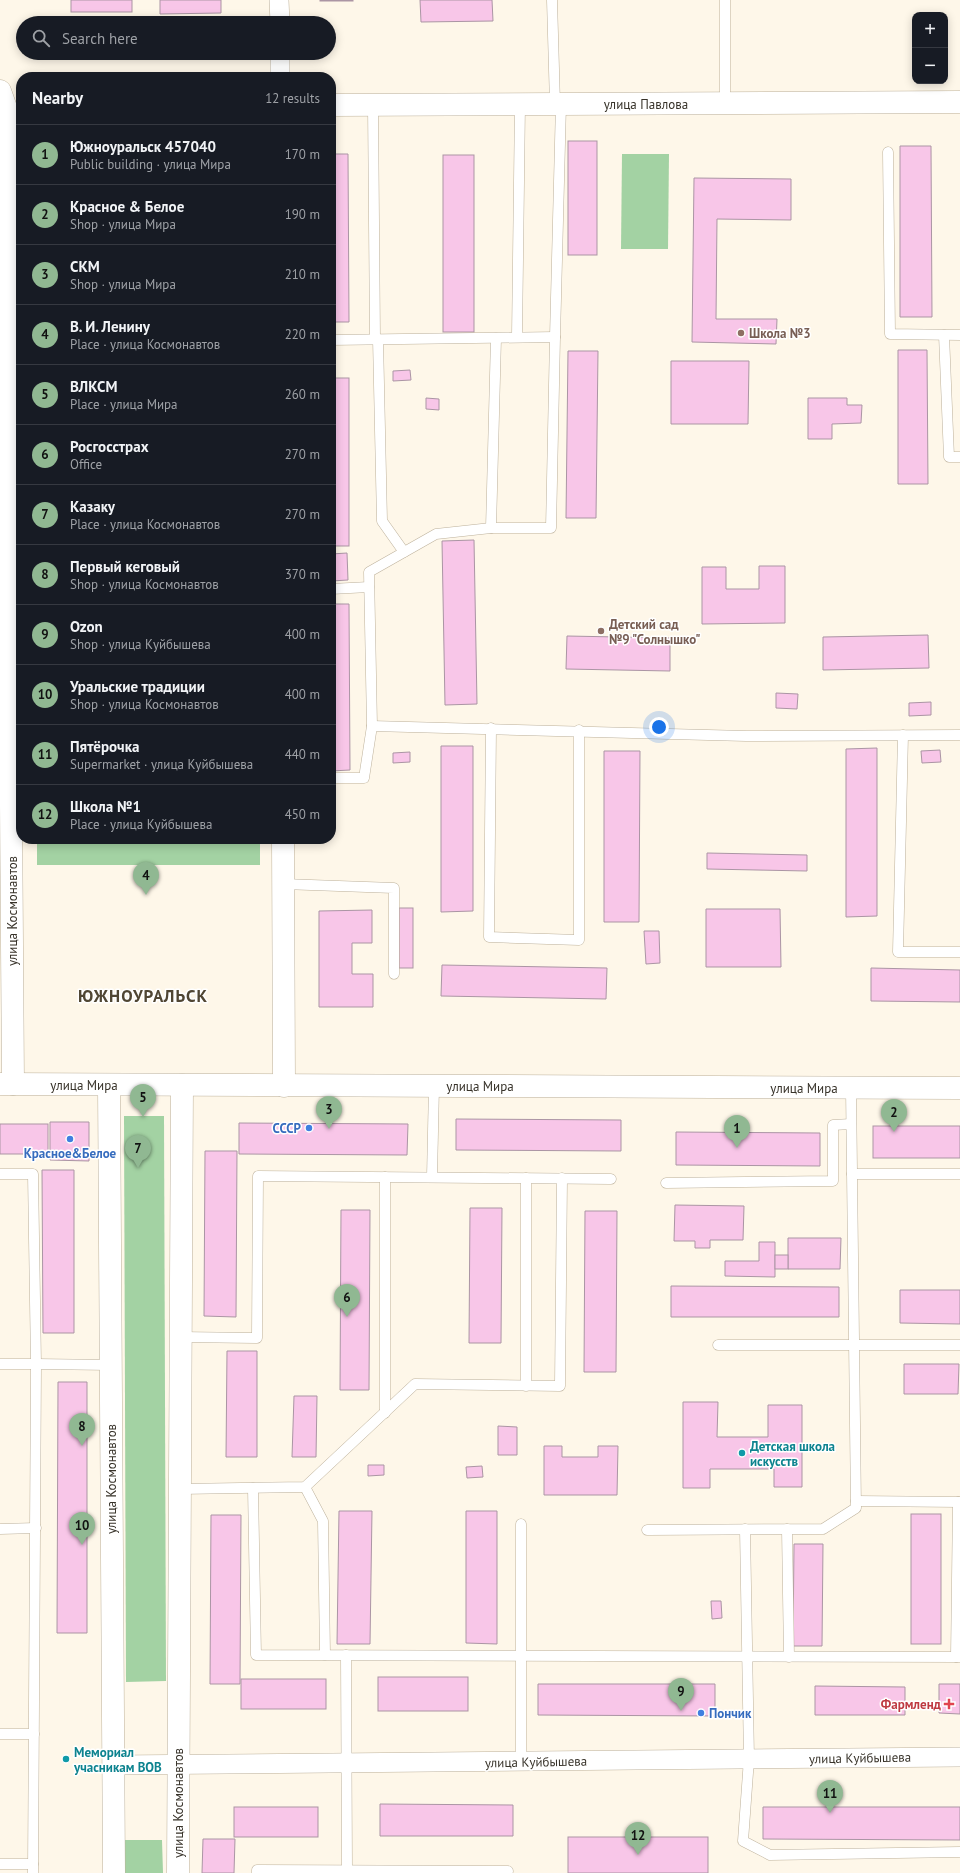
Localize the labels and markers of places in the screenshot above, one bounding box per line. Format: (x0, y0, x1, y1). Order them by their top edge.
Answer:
place label: Школа №3 (749, 325, 811, 342)
marker: Школа №3 (736, 328, 746, 338)
place label: Детский сад №9 "Солнышко" (609, 616, 700, 648)
marker: Детский сад №9 "Солнышко" (596, 626, 606, 636)
pin: 4 (133, 862, 159, 895)
pin: 5 (130, 1084, 156, 1117)
pin: 3 (316, 1096, 342, 1129)
pin: 2 (881, 1099, 907, 1132)
pin: 1 (724, 1115, 750, 1148)
place label: СССР (273, 1120, 302, 1137)
marker: СССР (304, 1123, 314, 1133)
marker: Красное&Белое (65, 1134, 75, 1144)
pin: 7 (125, 1135, 151, 1168)
place label: Красное&Белое (24, 1145, 117, 1162)
pin: 6 (334, 1284, 360, 1317)
pin: 8 (69, 1413, 95, 1446)
place label: Детская школа искусств (750, 1438, 835, 1470)
marker: Детская школа искусств (737, 1448, 747, 1458)
pin: 10 (69, 1512, 95, 1545)
pin: 9 (668, 1678, 694, 1711)
place label: Фармленд (881, 1696, 942, 1713)
marker: Фармленд (944, 1699, 954, 1709)
place label: Пончик (709, 1705, 752, 1722)
marker: Пончик (696, 1708, 706, 1718)
place label: Мемориал учасникам ВОВ (73, 1744, 162, 1776)
marker: Мемориал учасникам ВОВ (61, 1754, 71, 1764)
pin: 11 (817, 1780, 843, 1813)
pin: 12 (625, 1822, 651, 1855)

